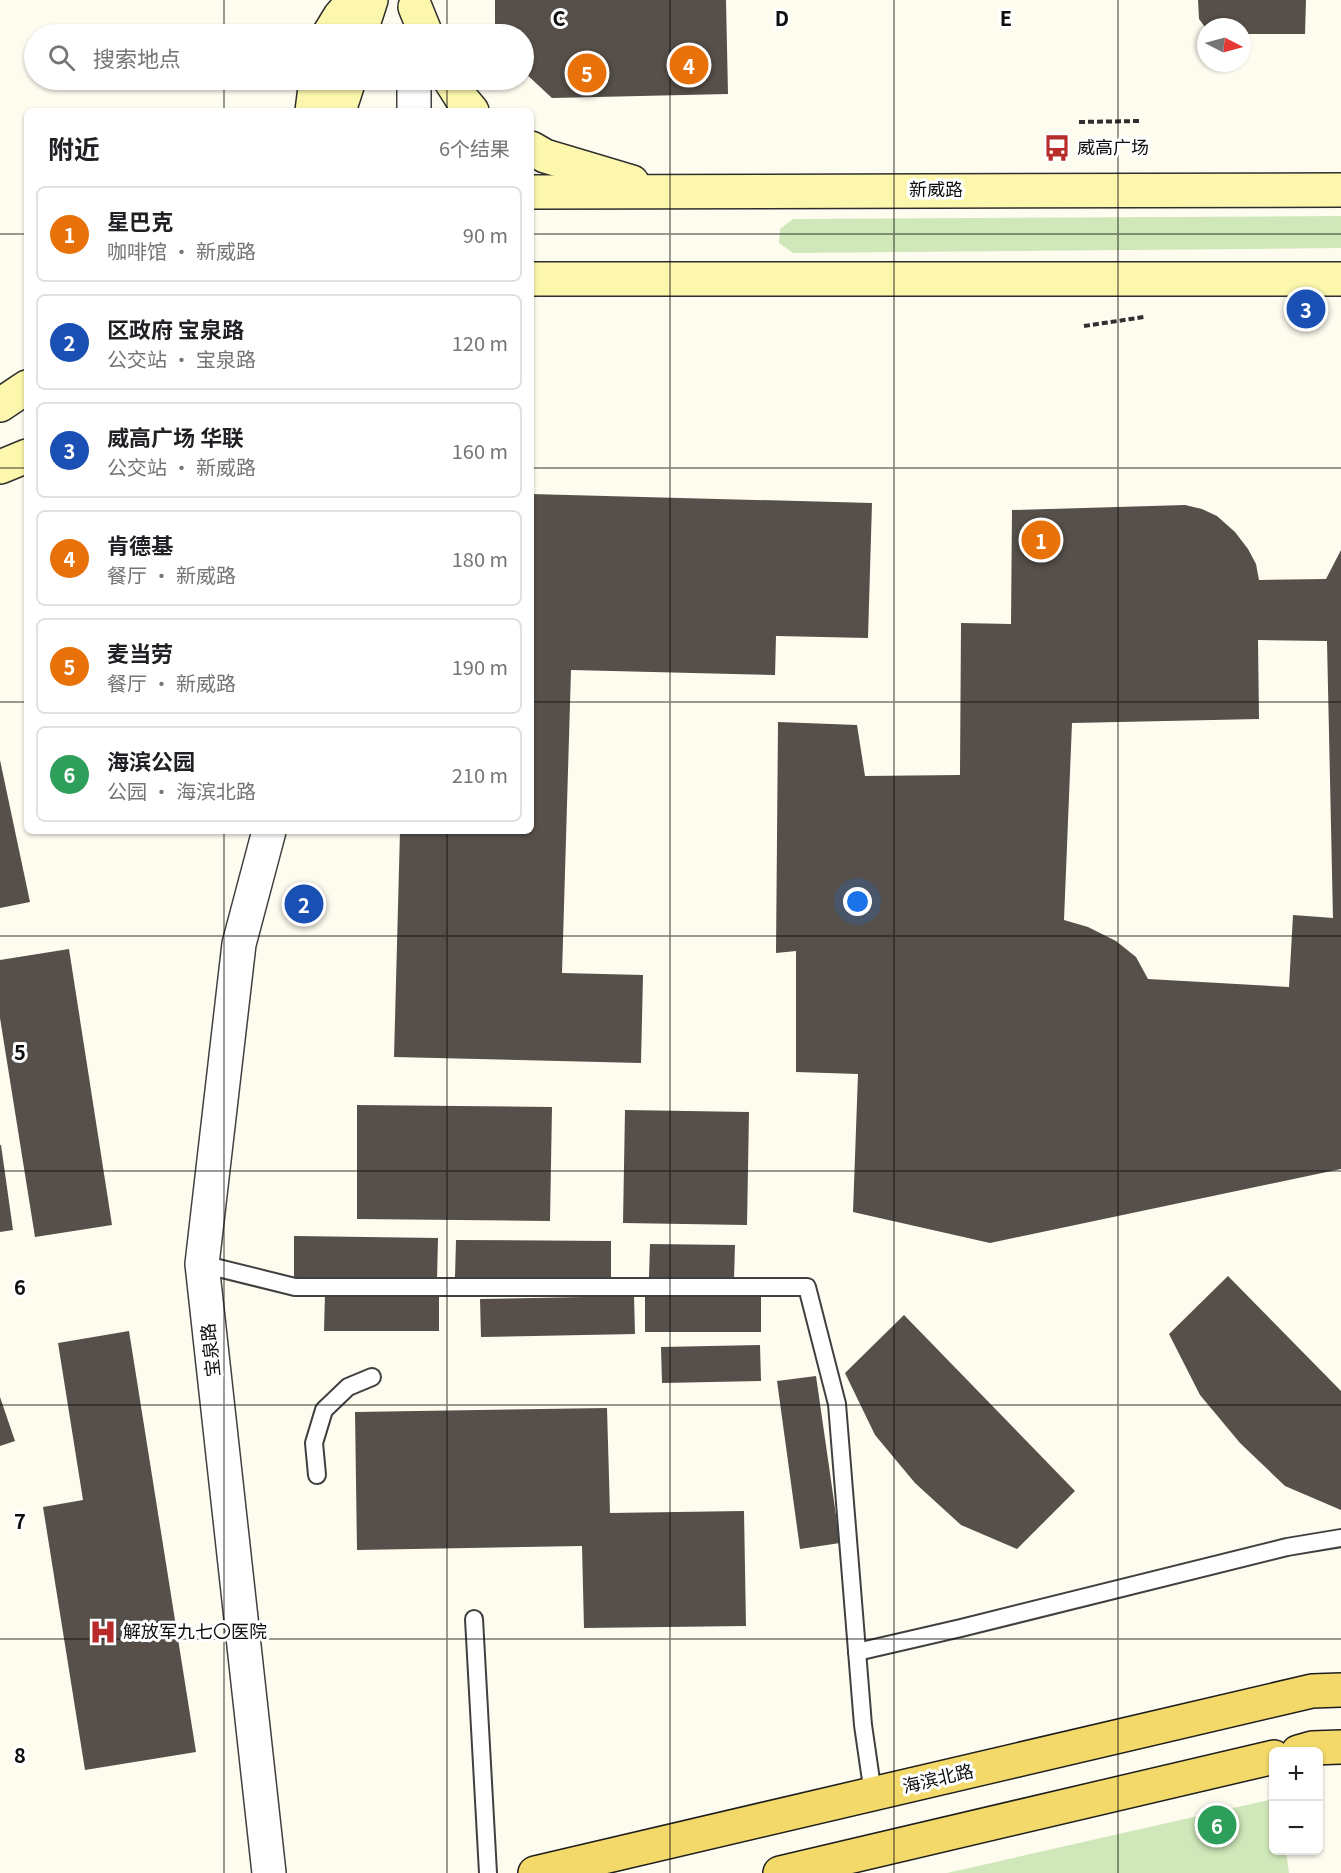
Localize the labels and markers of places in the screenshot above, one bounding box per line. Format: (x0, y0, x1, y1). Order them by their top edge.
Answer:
pin: 4 (670, 42, 708, 88)
pin: 5 (568, 50, 606, 96)
bus stop icon: 威高广场 (1042, 133, 1072, 163)
place label: 威高广场 (1077, 133, 1149, 159)
pin: 3 (1286, 286, 1326, 332)
pin: 1 (1022, 518, 1060, 562)
pin: 2 (284, 882, 324, 926)
hospital icon: 解放军九七〇医院 (88, 1617, 118, 1647)
place label: 解放军九七〇医院 (123, 1617, 267, 1643)
pin: 6 (1198, 1802, 1236, 1848)

